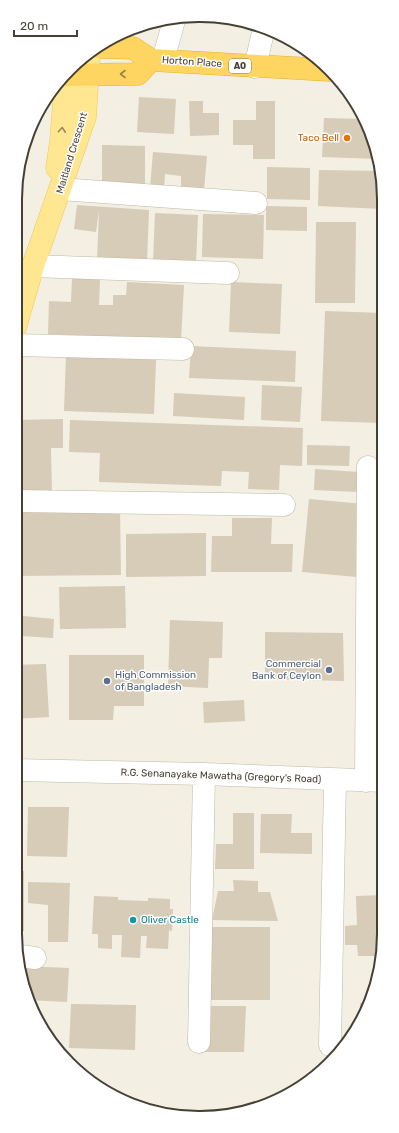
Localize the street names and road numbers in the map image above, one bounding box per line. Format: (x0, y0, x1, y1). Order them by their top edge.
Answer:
street label: Horton Place (161, 54, 223, 70)
road number: A0 (229, 59, 251, 73)
street label: Maitland Crescent (54, 111, 90, 195)
street label: R.G. Senanayake Mawatha (Gregory's Road) (120, 766, 322, 786)

